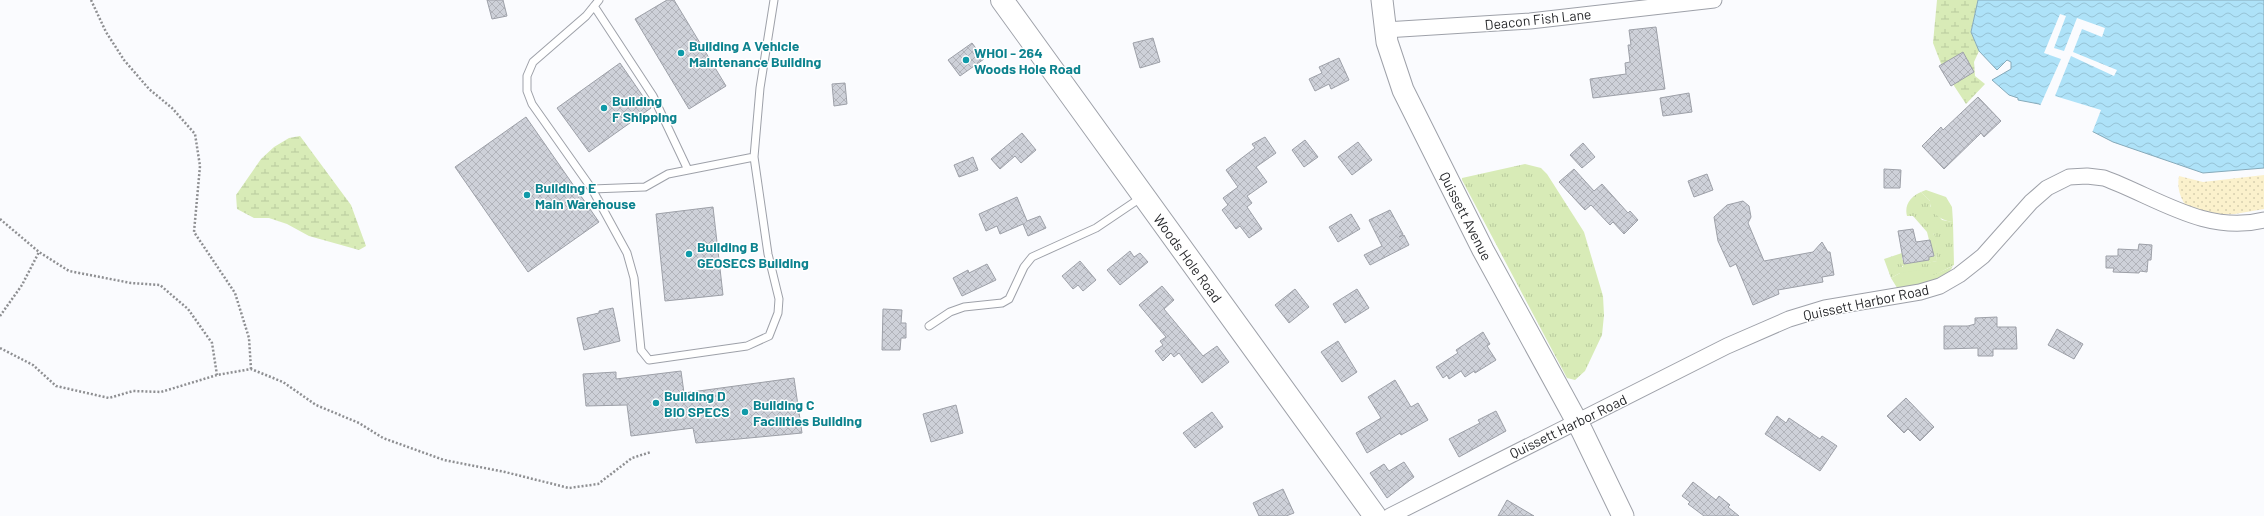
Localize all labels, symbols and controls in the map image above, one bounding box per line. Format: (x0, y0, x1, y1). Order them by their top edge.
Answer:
street label: Deacon Fish Lane (1484, 5, 1592, 33)
place label: Building A Vehicle Maintenance Building (689, 37, 821, 70)
place label: WHOI - 264 Woods Hole Road (974, 44, 1081, 77)
marker: Building A Vehicle Maintenance Building (676, 48, 686, 58)
marker: WHOI - 264 Woods Hole Road (961, 55, 971, 65)
place label: Building F Shipping (612, 92, 677, 125)
marker: Building F Shipping (599, 103, 609, 113)
street label: Quissett Avenue (1436, 169, 1496, 263)
place label: Building E Main Warehouse (535, 179, 636, 212)
marker: Building E Main Warehouse (522, 190, 532, 200)
street label: Woods Hole Road (1150, 210, 1226, 306)
place label: Building B GEOSECS Building (697, 238, 809, 271)
marker: Building B GEOSECS Building (684, 249, 694, 259)
street label: Quissett Harbor Road (1802, 280, 1930, 324)
place label: Building D BIO SPECS (664, 387, 730, 420)
street label: Quissett Harbor Road (1507, 390, 1629, 462)
place label: Building C Facilities Building (753, 396, 862, 429)
marker: Building D BIO SPECS (651, 398, 661, 408)
marker: Building C Facilities Building (740, 407, 750, 417)

